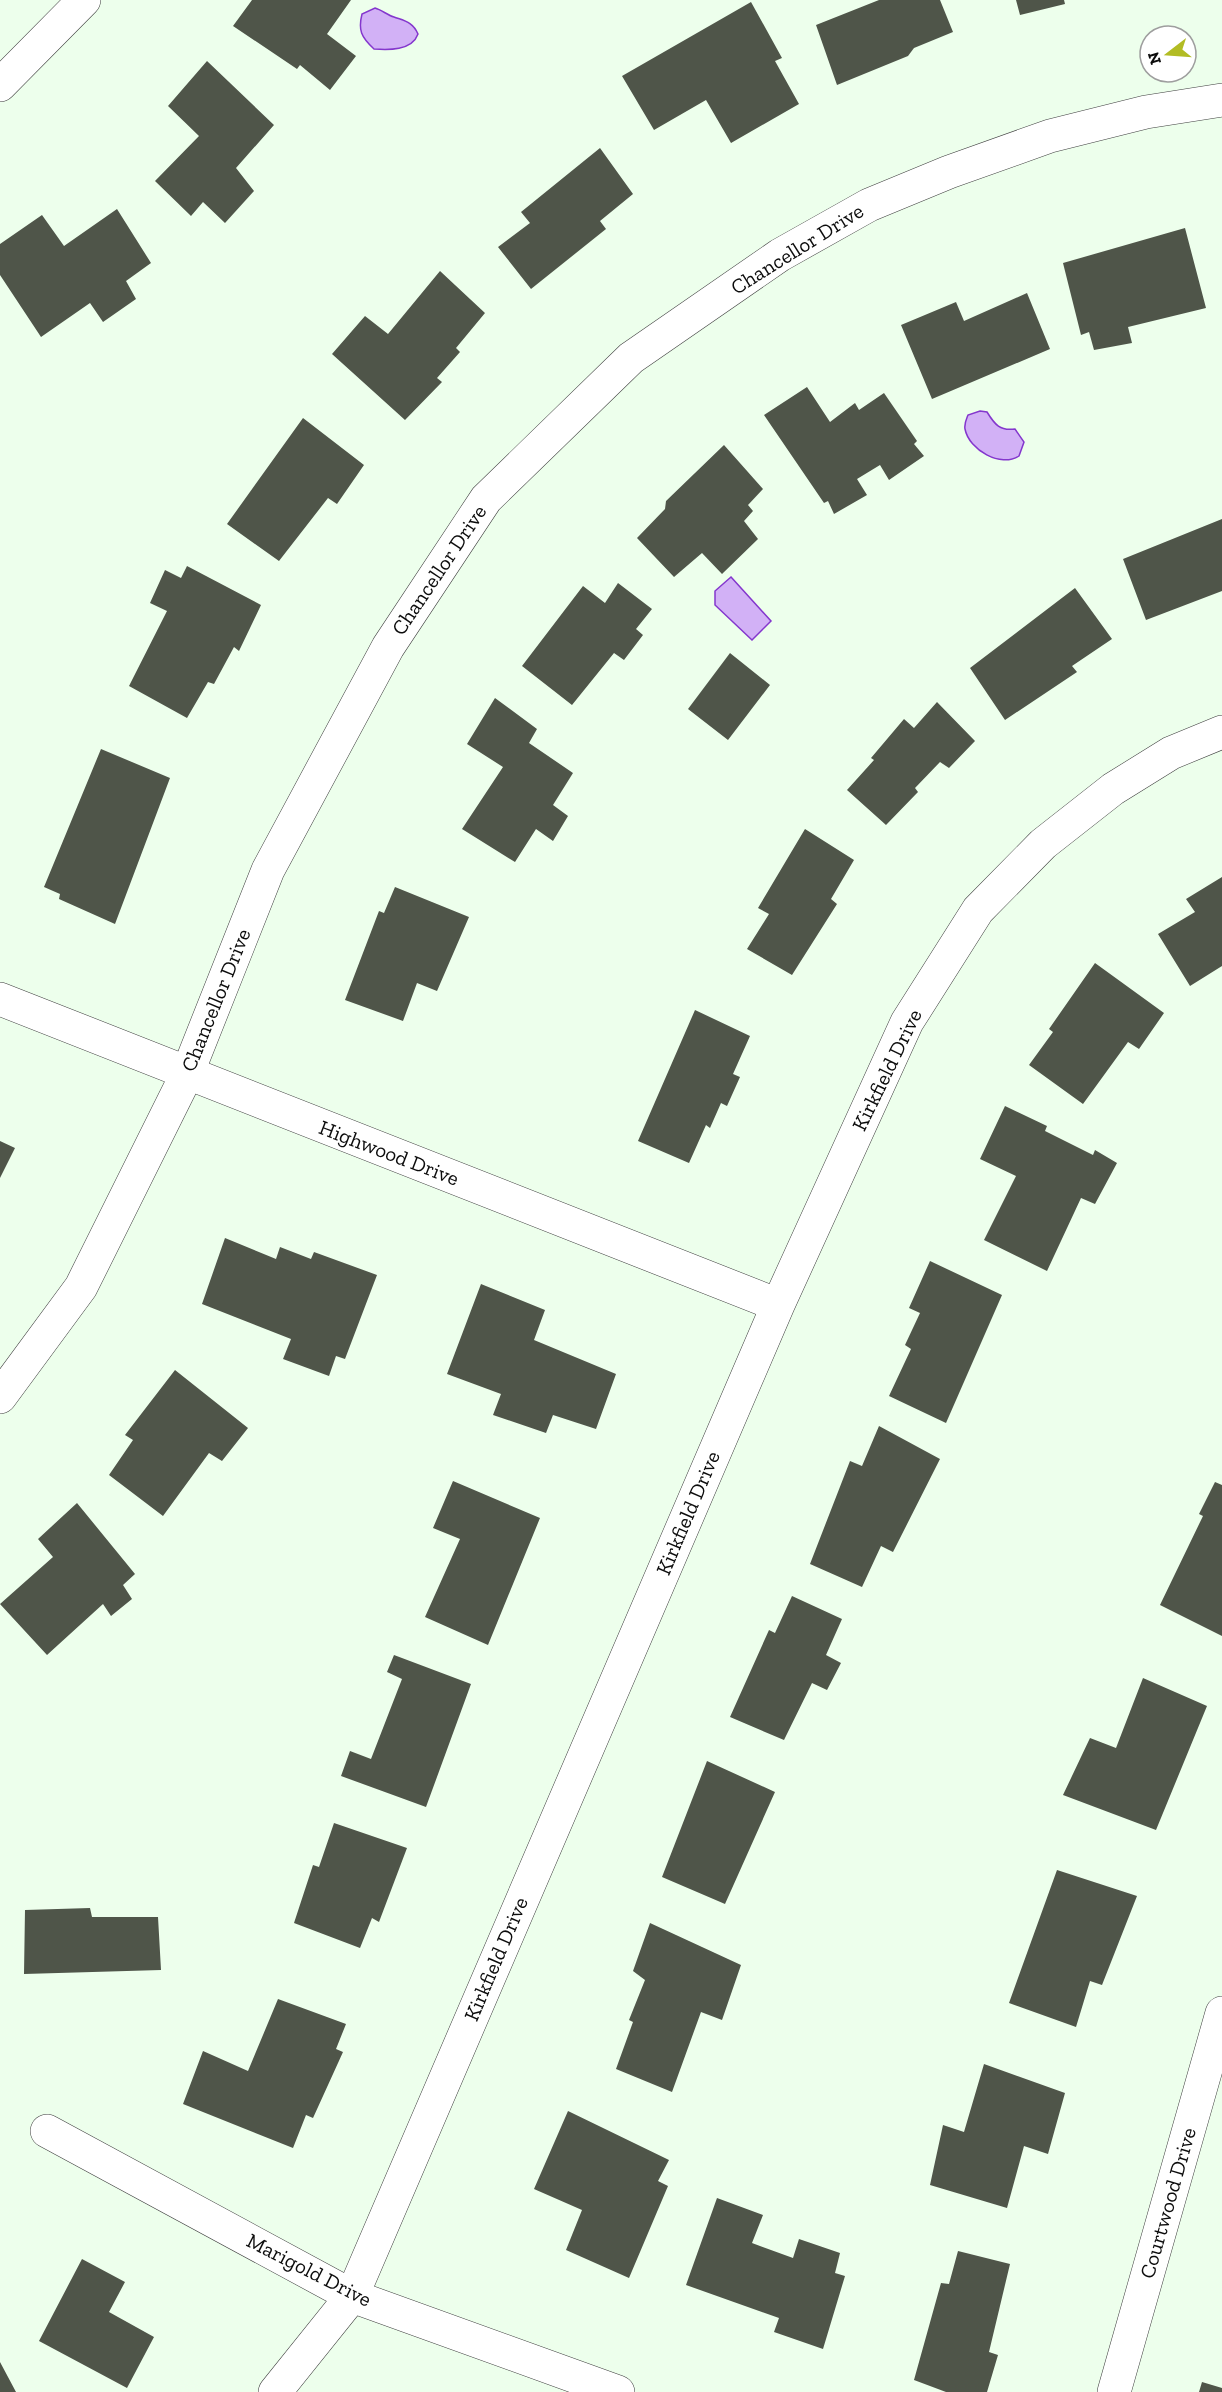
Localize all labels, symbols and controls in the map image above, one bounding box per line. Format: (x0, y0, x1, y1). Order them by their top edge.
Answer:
north arrow (1138, 24, 1198, 84)
text: N (1143, 50, 1165, 67)
street label: Chancellor Drive (726, 198, 868, 299)
street label: Chancellor Drive (386, 500, 491, 640)
street label: Chancellor Drive (176, 925, 256, 1075)
street label: Kirkfield Drive (846, 1005, 927, 1135)
street label: Highwood Drive (316, 1114, 463, 1191)
street label: Kirkfield Drive (650, 1447, 725, 1578)
street label: Kirkfield Drive (458, 1893, 533, 2024)
street label: Courtwood Drive (1134, 2124, 1201, 2281)
street label: Marigold Drive (243, 2227, 376, 2312)

